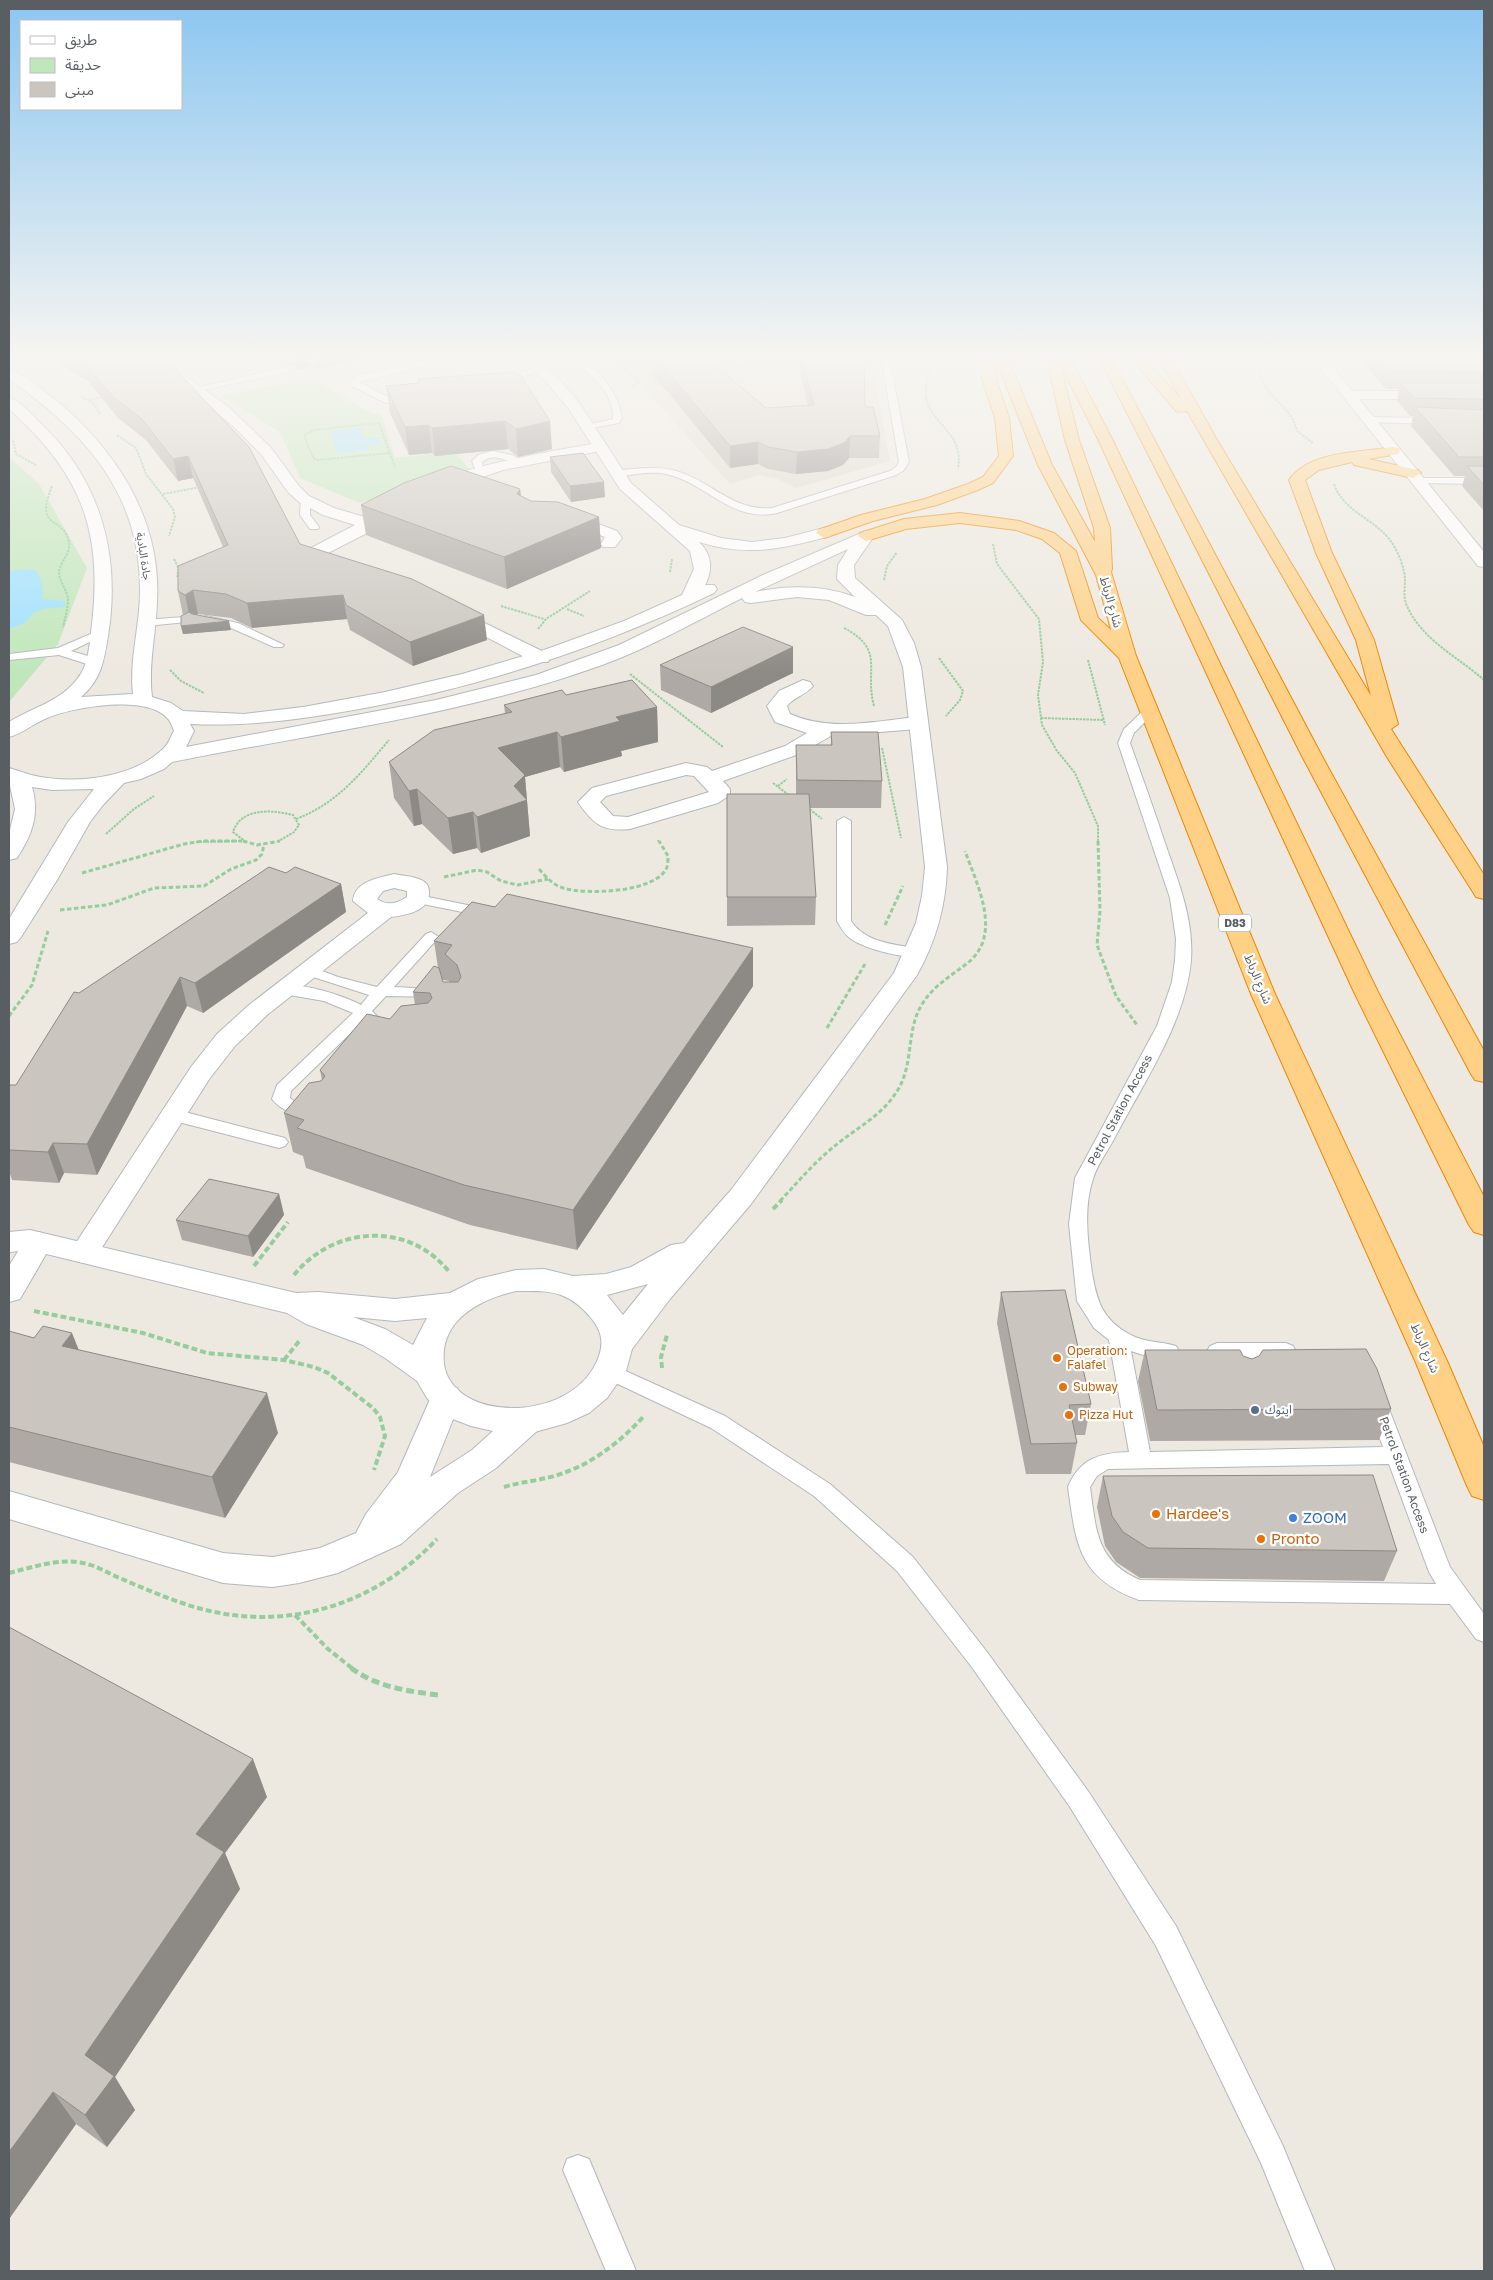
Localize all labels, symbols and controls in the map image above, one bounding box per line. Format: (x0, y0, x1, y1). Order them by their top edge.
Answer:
legend (20, 20, 182, 110)
text: طريق (65, 30, 97, 50)
text: حديقة (65, 55, 101, 73)
text: مبنى (65, 80, 94, 99)
street label: جادة البادية (133, 531, 155, 582)
street label: شارع الرباط (1095, 574, 1126, 630)
road number: D83 (1219, 914, 1251, 931)
street label: شارع الرباط (1239, 952, 1276, 1007)
street label: Petrol Station Access (1084, 1052, 1155, 1168)
street label: شارع الرباط (1406, 1321, 1443, 1376)
place label: Operation: Falafel (1067, 1343, 1128, 1372)
marker: Operation: Falafel (1051, 1352, 1063, 1364)
place label: Subway (1073, 1379, 1118, 1394)
marker: Subway (1057, 1381, 1069, 1393)
place label: اينوك (1265, 1402, 1292, 1417)
marker: اينوك (1249, 1404, 1261, 1416)
place label: Pizza Hut (1079, 1407, 1134, 1422)
marker: Pizza Hut (1063, 1409, 1075, 1421)
street label: Petrol Station Access (1376, 1414, 1433, 1535)
place label: Hardee's (1166, 1504, 1229, 1522)
marker: Hardee's (1150, 1508, 1162, 1520)
place label: ZOOM (1303, 1508, 1347, 1526)
marker: ZOOM (1287, 1512, 1299, 1524)
place label: Pronto (1271, 1529, 1320, 1547)
marker: Pronto (1255, 1533, 1267, 1545)

